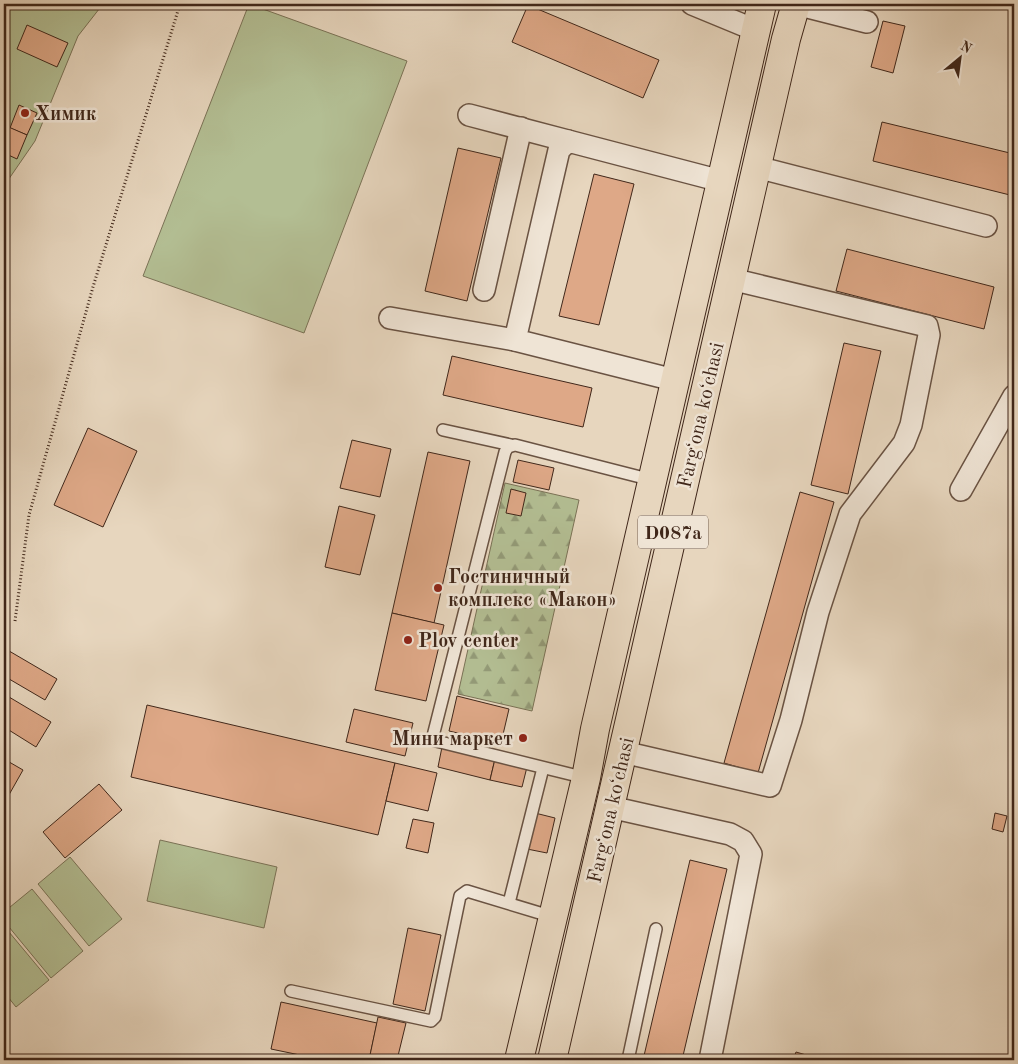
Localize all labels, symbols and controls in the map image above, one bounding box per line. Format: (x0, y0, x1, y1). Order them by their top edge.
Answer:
north arrow (936, 32, 986, 82)
text: N (958, 39, 974, 56)
place label: Химик (35, 105, 97, 125)
marker: Химик (19, 107, 31, 119)
street label: Fargʻona koʻchasi (675, 341, 728, 490)
road number: D087a (638, 516, 708, 548)
place label: Гостиничный комплекс «Макон» (448, 568, 617, 611)
marker: Гостиничный комплекс «Макон» (432, 582, 444, 594)
place label: Plov center (418, 632, 519, 652)
marker: Plov center (402, 634, 414, 646)
place label: Мини маркет (392, 730, 513, 750)
marker: Мини маркет (517, 732, 529, 744)
street label: Fargʻona koʻchasi (585, 736, 638, 885)

